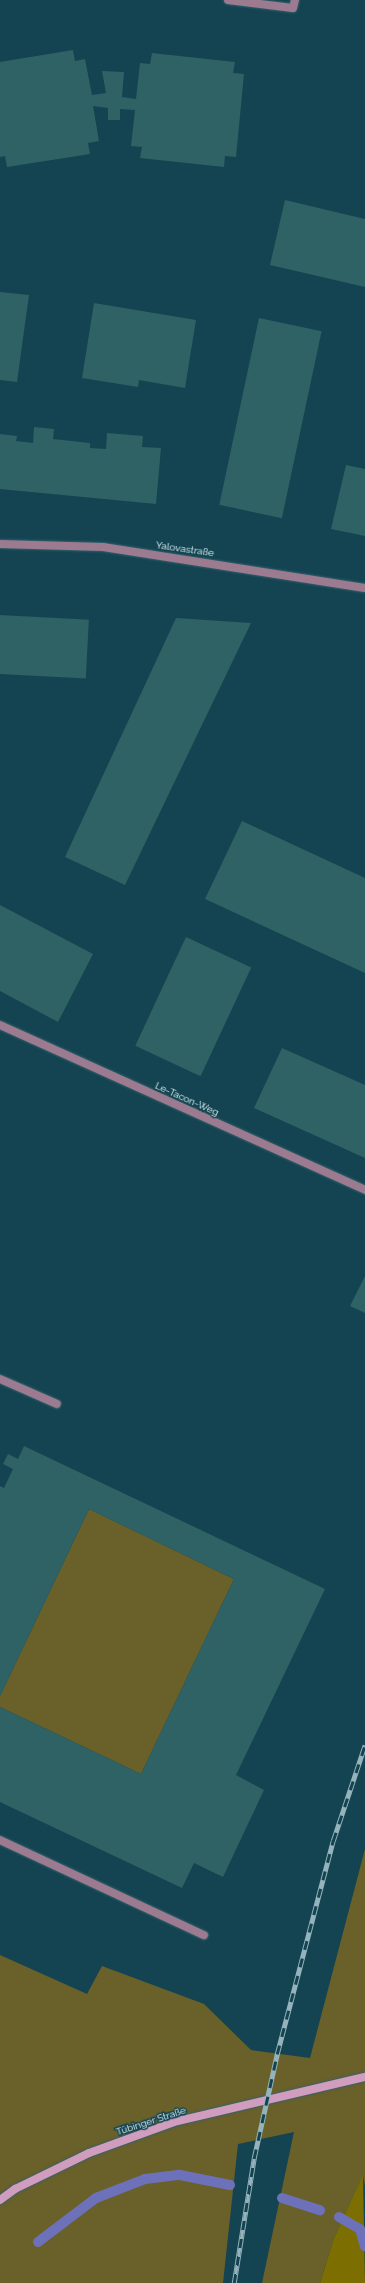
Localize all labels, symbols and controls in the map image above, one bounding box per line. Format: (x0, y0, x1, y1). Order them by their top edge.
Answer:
street label: Yalovastraße (155, 539, 215, 559)
street label: Le-Tacon-Weg (153, 1080, 221, 1118)
street label: Tübinger Straße (114, 2104, 188, 2138)

